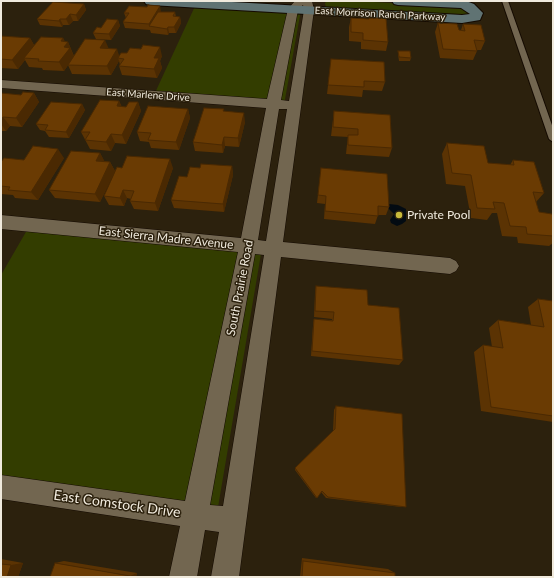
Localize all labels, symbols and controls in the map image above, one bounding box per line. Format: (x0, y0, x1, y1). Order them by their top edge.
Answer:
street label: East Morrison Ranch Parkway (314, 5, 446, 23)
street label: East Marlene Drive (106, 86, 190, 104)
place label: Private Pool (407, 208, 470, 222)
marker: Private Pool (394, 210, 404, 220)
street label: East Sierra Madre Avenue (98, 224, 234, 252)
street label: South Prairie Road (224, 239, 256, 337)
street label: East Comstock Drive (52, 487, 182, 521)

